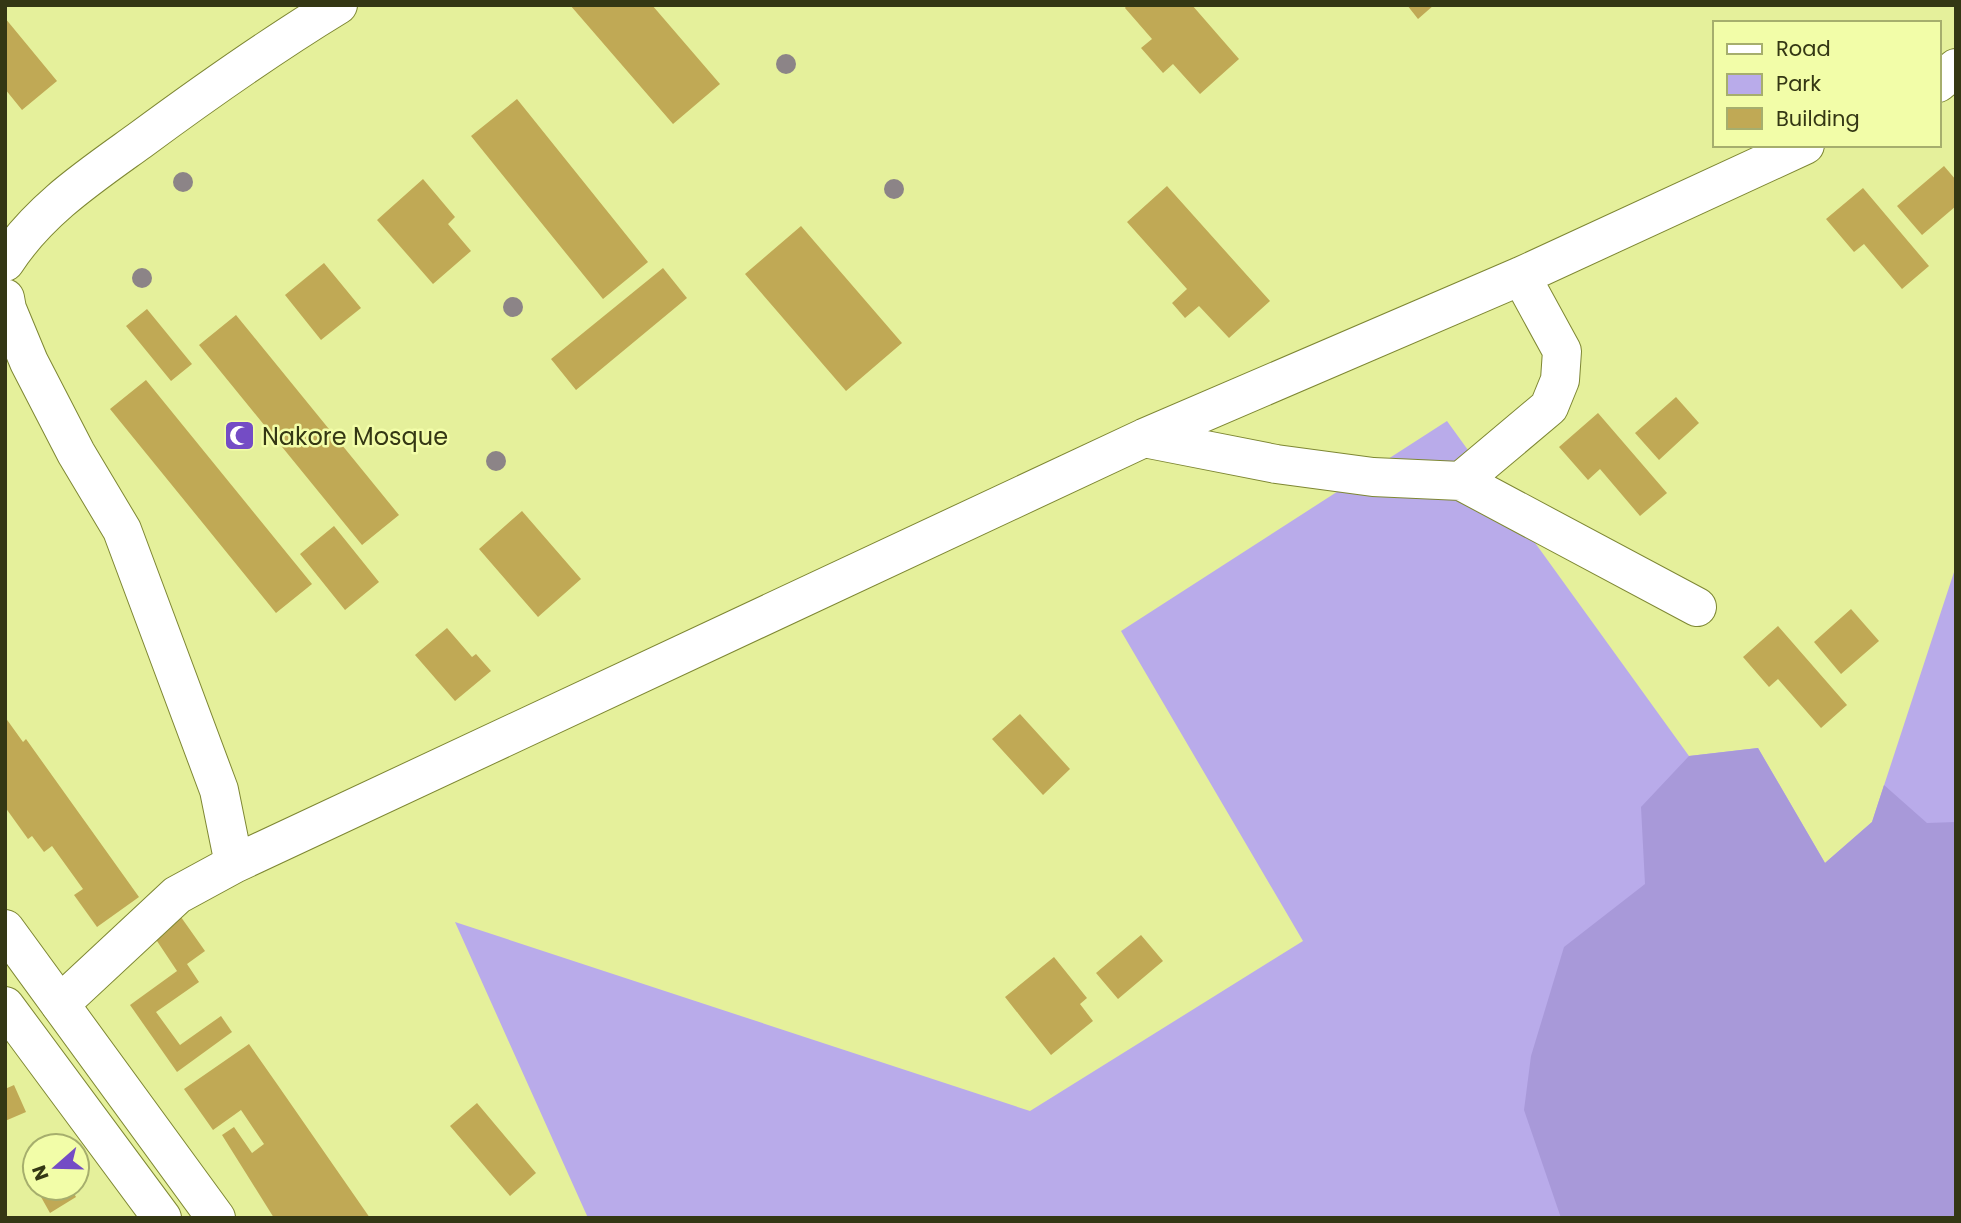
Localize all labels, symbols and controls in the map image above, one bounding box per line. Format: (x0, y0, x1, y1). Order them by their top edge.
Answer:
legend (1713, 21, 1940, 147)
text: Road (1776, 34, 1831, 63)
text: Park (1776, 69, 1821, 98)
text: Building (1776, 104, 1860, 133)
mosque icon: Nakore Mosque (222, 419, 256, 453)
place label: Nakore Mosque (262, 420, 448, 453)
north arrow (21, 1132, 91, 1202)
text: N (25, 1161, 56, 1184)

